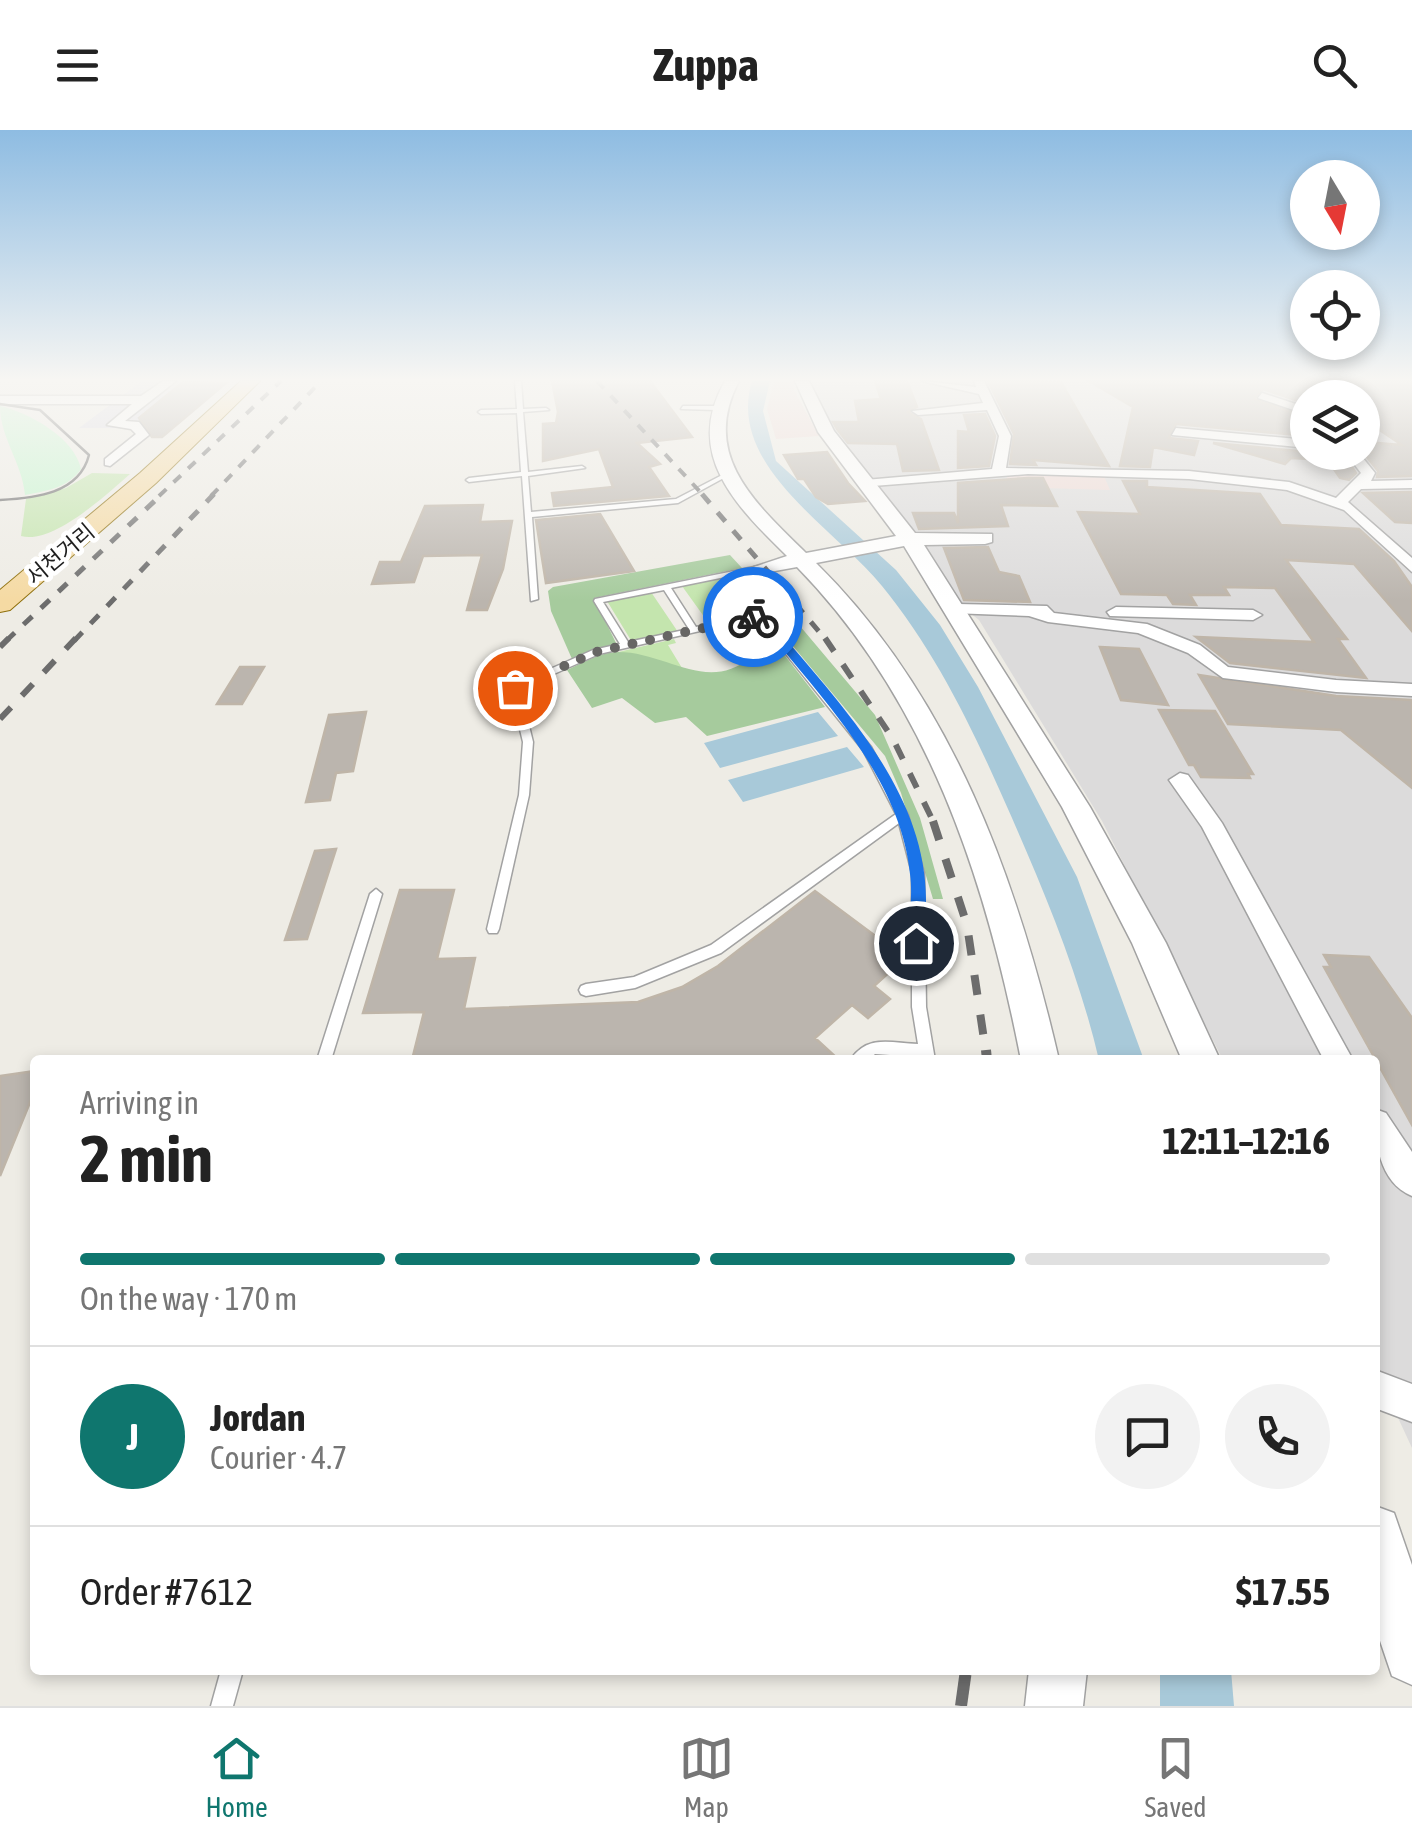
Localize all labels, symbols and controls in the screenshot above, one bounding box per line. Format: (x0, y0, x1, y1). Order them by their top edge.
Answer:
icon: menu (50, 38, 105, 93)
icon: search (1307, 38, 1362, 93)
text: Zuppa (653, 39, 759, 91)
north arrow (1290, 160, 1380, 250)
map controls (1290, 160, 1380, 470)
button: locate (1290, 270, 1380, 360)
button: layers (1290, 380, 1380, 470)
street label: 서천거리 (21, 518, 99, 590)
courier (703, 567, 803, 667)
icon: bike (726, 590, 781, 645)
pin (473, 646, 558, 731)
icon: bag (488, 661, 543, 716)
pin (874, 901, 959, 986)
icon: home (889, 916, 944, 971)
text: Arriving in (80, 1084, 199, 1121)
text: 12:11–12:16 (1162, 1119, 1330, 1162)
text: 2 min (80, 1121, 213, 1196)
text: On the way · 170 m (80, 1280, 297, 1317)
button: chat (1095, 1384, 1200, 1489)
button: phone (1225, 1384, 1330, 1489)
text: Jordan (210, 1396, 305, 1439)
text: J (126, 1415, 139, 1458)
text: Courier · 4.7 (210, 1439, 347, 1476)
text: Order #7612 (80, 1570, 253, 1613)
text: $17.55 (1236, 1570, 1330, 1613)
tab: Home (205, 1731, 268, 1823)
tab: Map (679, 1731, 734, 1823)
tab: Saved (1145, 1731, 1207, 1823)

